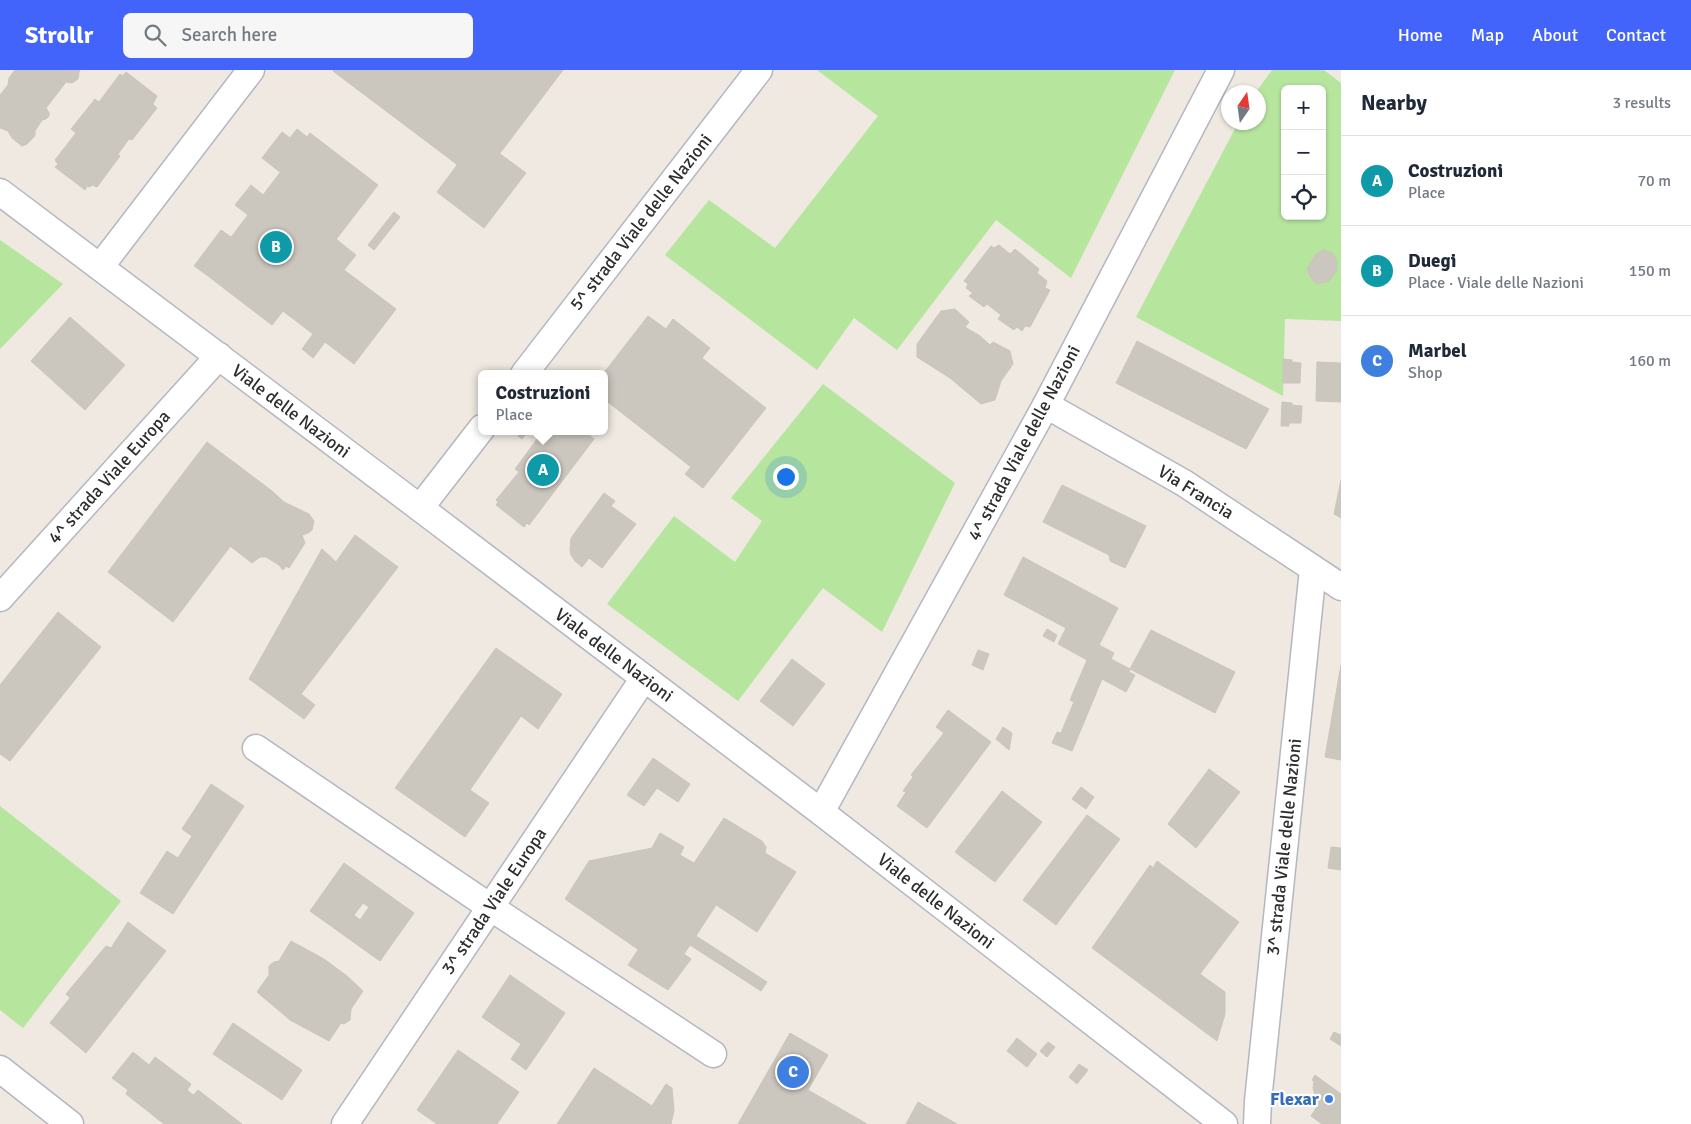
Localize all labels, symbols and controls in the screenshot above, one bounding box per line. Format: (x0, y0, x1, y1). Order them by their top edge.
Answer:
search box (123, 13, 473, 58)
text: Strollr (25, 20, 93, 50)
icon: search (141, 21, 169, 49)
text: Search here (181, 23, 277, 47)
text: Home (1398, 24, 1443, 46)
text: Map (1471, 24, 1504, 46)
text: About (1532, 24, 1578, 46)
text: Contact (1606, 24, 1666, 46)
north arrow (1221, 85, 1266, 130)
map controls (1281, 85, 1326, 220)
button: + (1281, 85, 1326, 130)
text: Nearby (1361, 90, 1427, 116)
text: 3 results (1612, 93, 1671, 113)
street label: 5^ strada Viale delle Nazioni (565, 129, 717, 315)
button: − (1281, 130, 1326, 175)
text: Costruzioni (1408, 159, 1503, 183)
text: A (1372, 171, 1382, 191)
text: 70 m (1637, 171, 1671, 191)
button: locate (1281, 175, 1326, 220)
text: Place (1408, 183, 1445, 203)
pin: B (260, 228, 292, 266)
text: Duegi (1408, 249, 1456, 273)
text: B (1372, 261, 1382, 281)
text: 150 m (1629, 261, 1671, 281)
text: Place · Viale delle Nazioni (1408, 273, 1584, 293)
text: Marbel (1408, 339, 1467, 363)
street label: 4^ strada Viale delle Nazioni (963, 342, 1085, 544)
text: C (1372, 351, 1382, 371)
text: 160 m (1629, 351, 1671, 371)
street label: Viale delle Nazioni (227, 359, 355, 463)
text: Shop (1408, 363, 1442, 383)
popup (478, 370, 608, 435)
text: Costruzioni (495, 381, 591, 405)
text: Place (495, 405, 533, 425)
street label: 4^ strada Viale Europa (43, 406, 175, 548)
pin: A (527, 451, 559, 489)
street label: Via Francia (1154, 460, 1238, 524)
your location (773, 464, 799, 490)
street label: Viale delle Nazioni (550, 603, 678, 707)
street label: 3^ strada Viale delle Nazioni (1262, 737, 1306, 957)
street label: 3^ strada Viale Europa (437, 824, 551, 978)
street label: Viale delle Nazioni (873, 848, 999, 954)
pin: C (777, 1053, 809, 1091)
place label: Flexar (1270, 1088, 1320, 1110)
marker: Flexar (1323, 1093, 1335, 1105)

